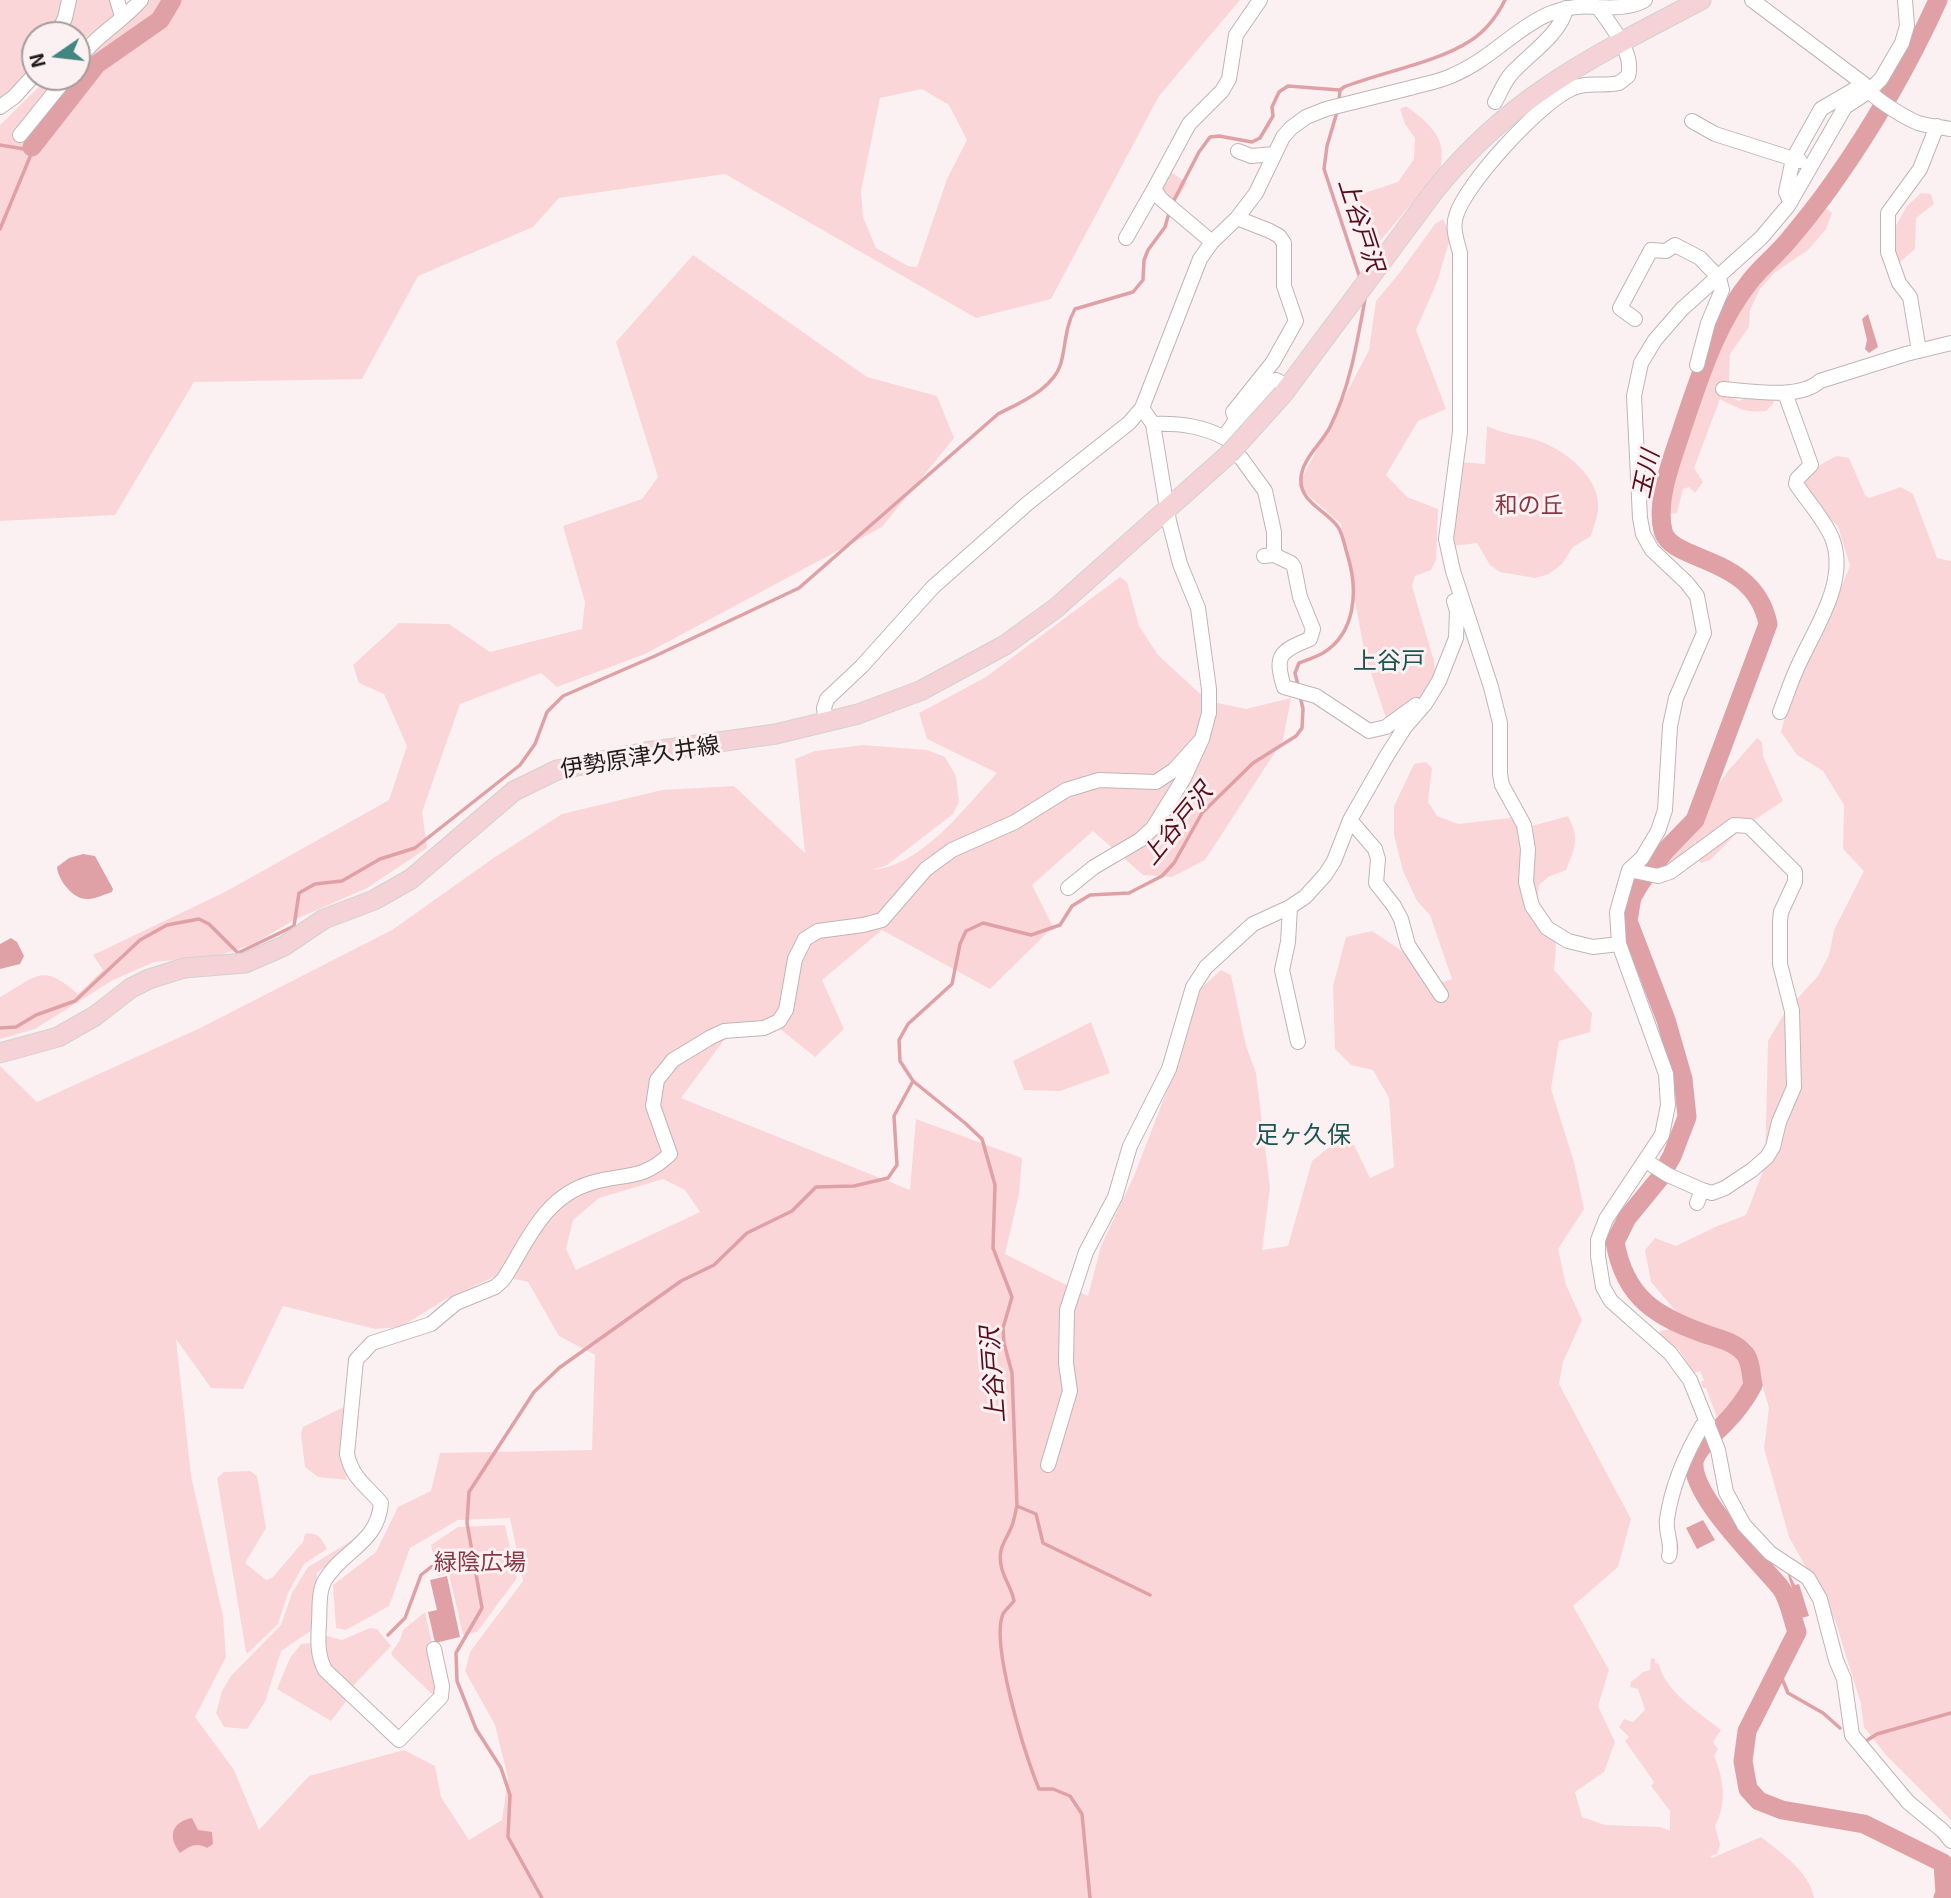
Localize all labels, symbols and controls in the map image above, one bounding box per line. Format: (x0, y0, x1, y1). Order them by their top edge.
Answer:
north arrow (21, 21, 91, 91)
text: N (24, 51, 50, 70)
water label: 上谷戸沢 (1332, 175, 1390, 275)
water label: 玉川 (1627, 448, 1665, 500)
park label: 和の丘 (1495, 491, 1563, 519)
district label: 上谷戸 (1353, 647, 1425, 675)
street label: 伊勢原津久井線 (558, 731, 722, 783)
water label: 上谷戸沢 (1136, 778, 1218, 870)
district label: 足ヶ久保 (1255, 1121, 1351, 1149)
water label: 上谷戸沢 (975, 1326, 1011, 1424)
park label: 緑陰広場 (434, 1548, 526, 1576)

